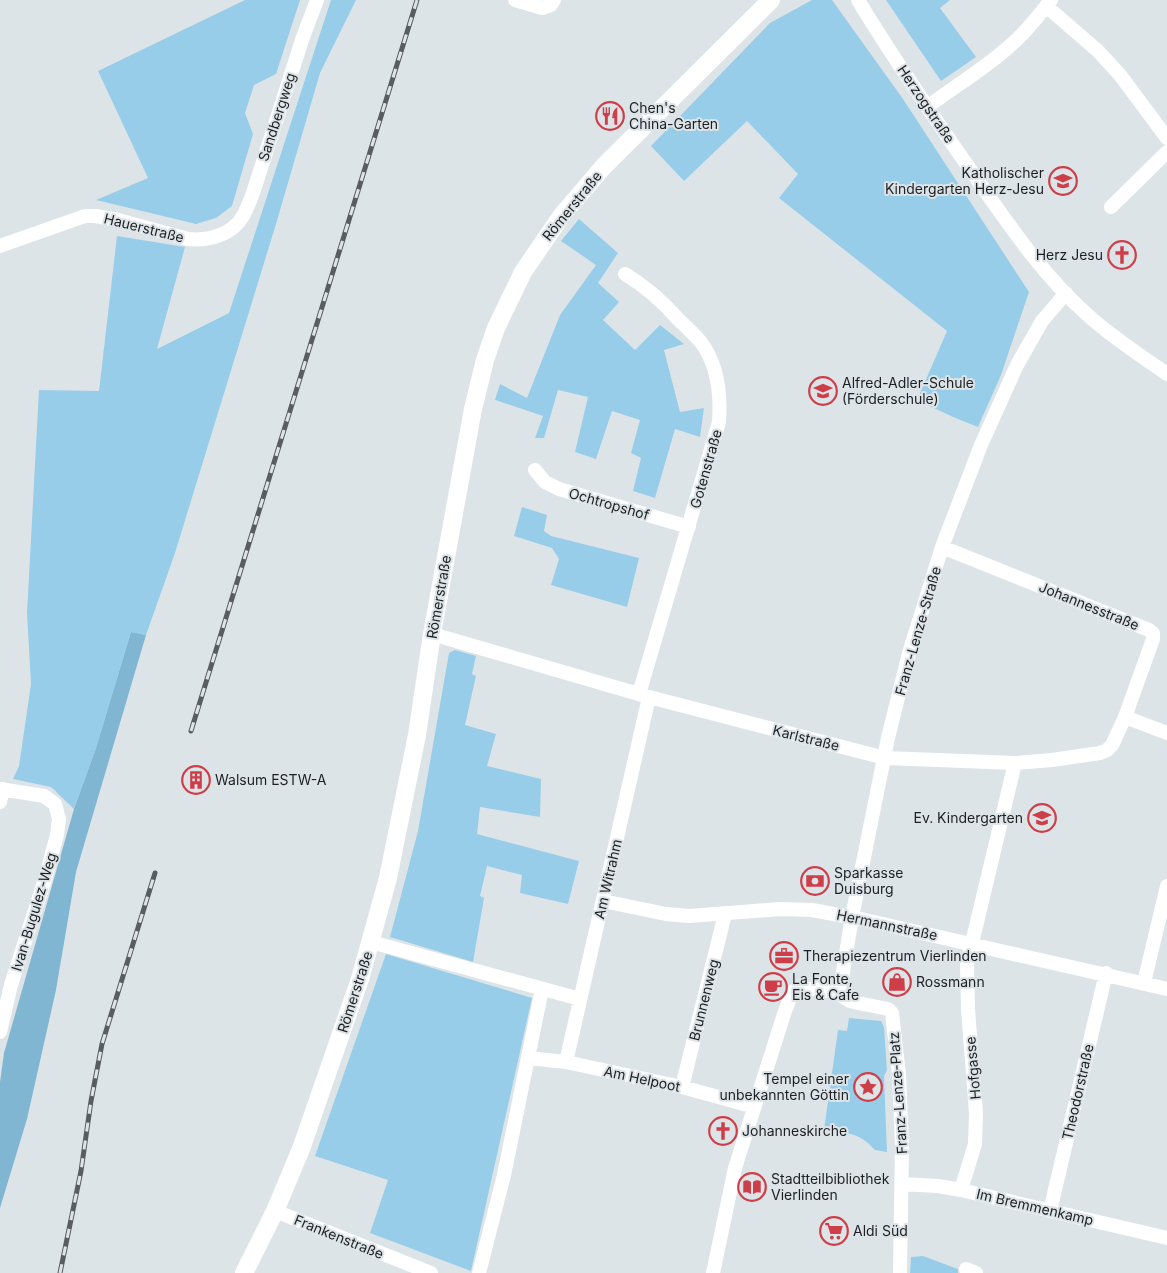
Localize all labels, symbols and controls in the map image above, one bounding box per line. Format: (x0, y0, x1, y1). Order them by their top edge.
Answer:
street label: Herzogstraße (894, 62, 959, 146)
street label: Sandbergweg (254, 70, 299, 163)
place label: Chen's China-Garten (629, 99, 718, 132)
restaurant icon: Chen's China-Garten (595, 101, 625, 131)
place label: Katholischer Kindergarten Herz-Jesu (885, 164, 1044, 197)
school or university icon: Katholischer Kindergarten Herz-Jesu (1048, 166, 1078, 196)
street label: Römerstraße (538, 167, 605, 244)
street label: Hauerstraße (102, 209, 186, 246)
church icon: Herz Jesu (1107, 240, 1137, 270)
place label: Herz Jesu (1036, 246, 1103, 263)
place label: Alfred-Adler-Schule (Förderschule) (842, 374, 974, 407)
school or university icon: Alfred-Adler-Schule (Förderschule) (808, 376, 838, 406)
street label: Gotenstraße (686, 427, 725, 510)
street label: Ochtropshof (567, 484, 651, 523)
street label: Römerstraße (423, 554, 454, 640)
street label: Franz-Lenze-Straße (891, 564, 944, 697)
street label: Johannesstraße (1037, 578, 1142, 633)
street label: Karlstraße (771, 721, 841, 754)
building icon: Walsum ESTW-A (181, 765, 211, 795)
place label: Walsum ESTW-A (215, 771, 327, 788)
school or university icon: Ev. Kindergarten (1027, 803, 1057, 833)
place label: Ev. Kindergarten (913, 809, 1023, 826)
street label: Am Witrahm (590, 837, 625, 920)
street label: Ivan-Bugulez-Weg (7, 850, 60, 973)
place label: Sparkasse Duisburg (834, 864, 904, 897)
bank icon: Sparkasse Duisburg (800, 866, 830, 896)
street label: Hermannstraße (835, 906, 939, 943)
office icon: Therapiezentrum Vierlinden (769, 941, 799, 971)
place label: Therapiezentrum Vierlinden (803, 947, 987, 964)
street label: Römerstraße (333, 949, 376, 1035)
street label: Brunnenweg (685, 957, 722, 1043)
shop icon: Rossmann (882, 967, 912, 997)
place label: La Fonte, Eis & Cafe (792, 970, 859, 1003)
cafe icon: La Fonte, Eis & Cafe (758, 972, 788, 1002)
place label: Rossmann (916, 973, 985, 990)
street label: Franz-Lenze-Platz (885, 1031, 910, 1155)
street label: Hofgasse (961, 1036, 984, 1100)
street label: Theodorstraße (1058, 1042, 1097, 1142)
street label: Am Helpoot (602, 1062, 682, 1095)
place label: Tempel einer unbekannten Göttin (719, 1070, 849, 1103)
place icon: Tempel einer unbekannten Göttin (853, 1072, 883, 1102)
church icon: Johanneskirche (708, 1116, 738, 1146)
place label: Johanneskirche (742, 1122, 847, 1139)
place label: Stadtteilbibliothek Vierlinden (771, 1170, 890, 1203)
library icon: Stadtteilbibliothek Vierlinden (737, 1172, 767, 1202)
street label: Im Bremmenkamp (975, 1185, 1095, 1228)
street label: Frankenstraße (292, 1211, 386, 1262)
supermarket icon: Aldi Süd (819, 1216, 849, 1246)
place label: Aldi Süd (853, 1222, 908, 1239)

